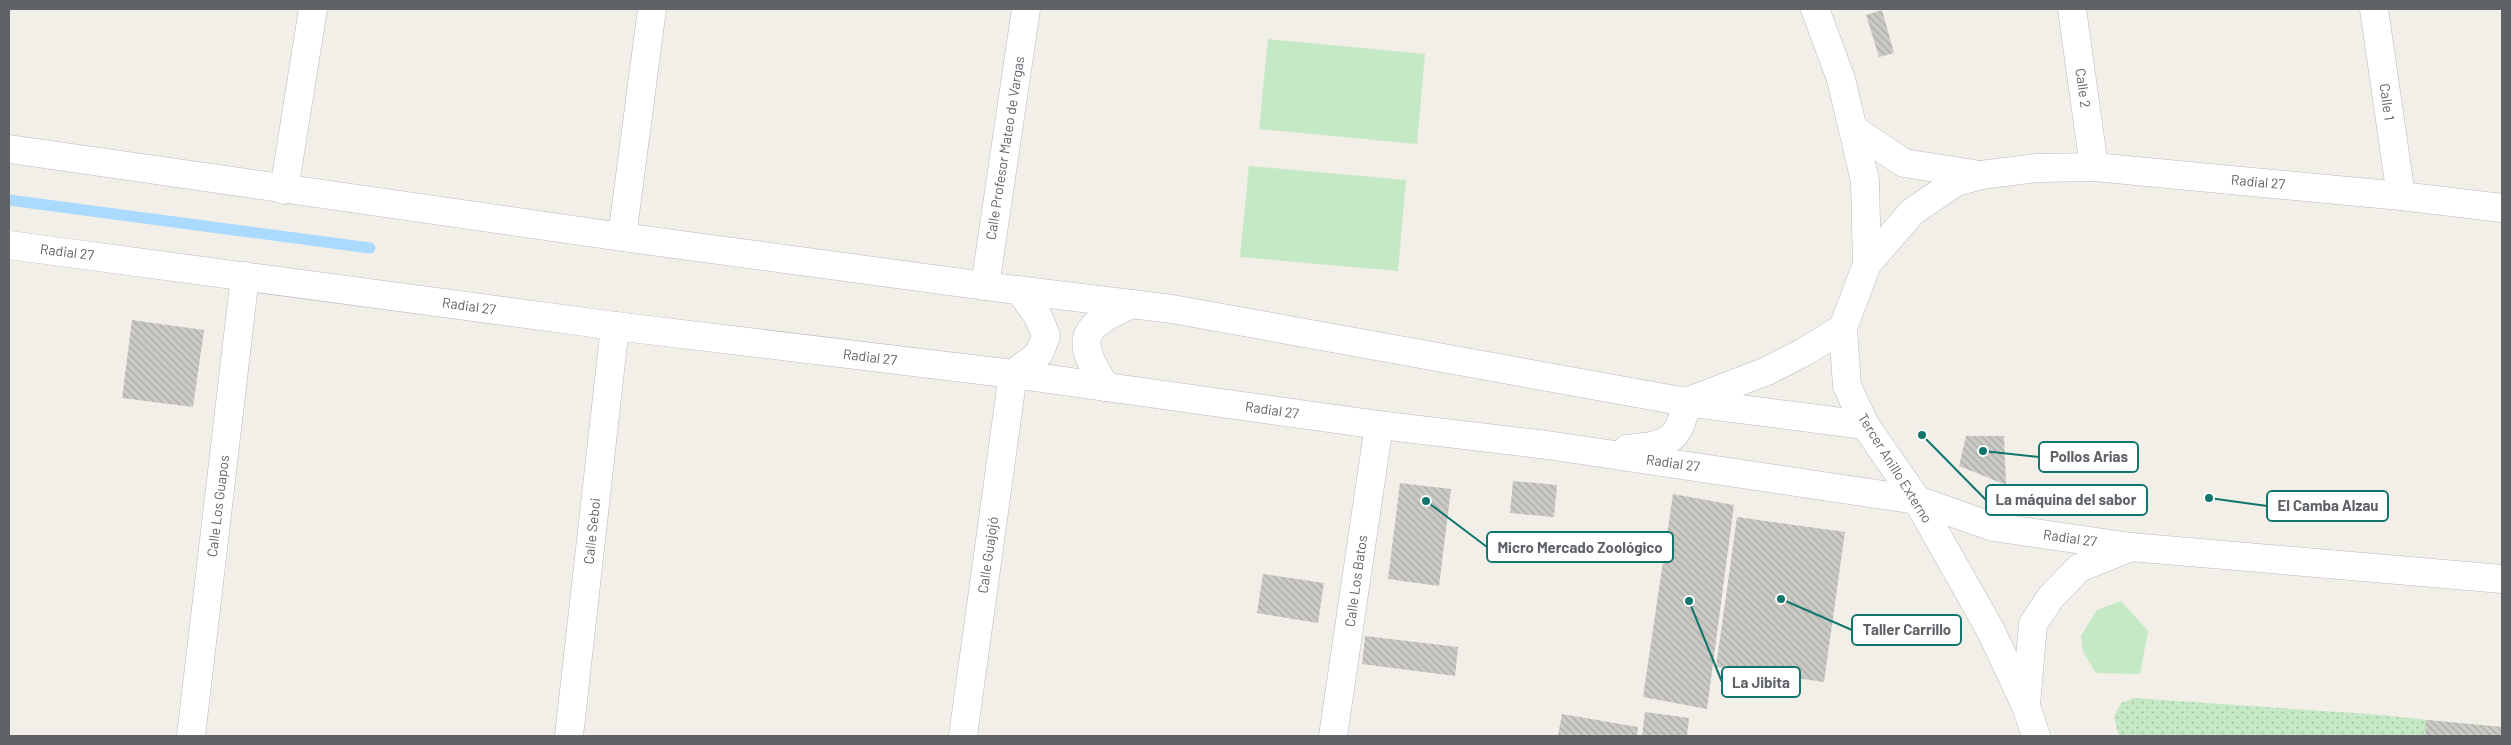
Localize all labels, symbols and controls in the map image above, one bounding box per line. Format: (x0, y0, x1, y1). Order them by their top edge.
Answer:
street label: Calle Profesor Mateo de Vargas (982, 55, 1027, 241)
street label: Calle 2 (2072, 67, 2095, 109)
street label: Calle 1 (2376, 82, 2398, 122)
street label: Radial 27 (2230, 171, 2286, 192)
street label: Radial 27 (39, 240, 95, 263)
street label: Radial 27 (441, 293, 497, 318)
street label: Radial 27 (842, 345, 898, 368)
street label: Radial 27 (1244, 397, 1300, 422)
street label: Tercer Anillo Externo (1855, 410, 1936, 526)
callout: Pollos Arias (2039, 442, 2138, 472)
text: Pollos Arias (2050, 447, 2129, 465)
street label: Radial 27 (1645, 450, 1701, 475)
street label: Calle Los Guapos (203, 454, 232, 558)
callout: La máquina del sabor (1986, 485, 2147, 515)
text: La máquina del sabor (1996, 490, 2137, 508)
callout: El Camba Alzau (2267, 491, 2388, 521)
text: El Camba Alzau (2277, 496, 2379, 514)
street label: Calle Seboi (580, 497, 603, 565)
street label: Calle Guajojó (974, 515, 1001, 594)
street label: Radial 27 (2042, 525, 2098, 550)
callout: Micro Mercado Zoológico (1487, 532, 1673, 562)
street label: Calle Los Batos (1341, 534, 1370, 628)
text: Micro Mercado Zoológico (1497, 538, 1663, 556)
callout: Taller Carrillo (1852, 615, 1961, 645)
text: Taller Carrillo (1863, 620, 1951, 638)
callout: La Jibita (1722, 667, 1800, 697)
text: La Jibita (1732, 673, 1790, 691)

